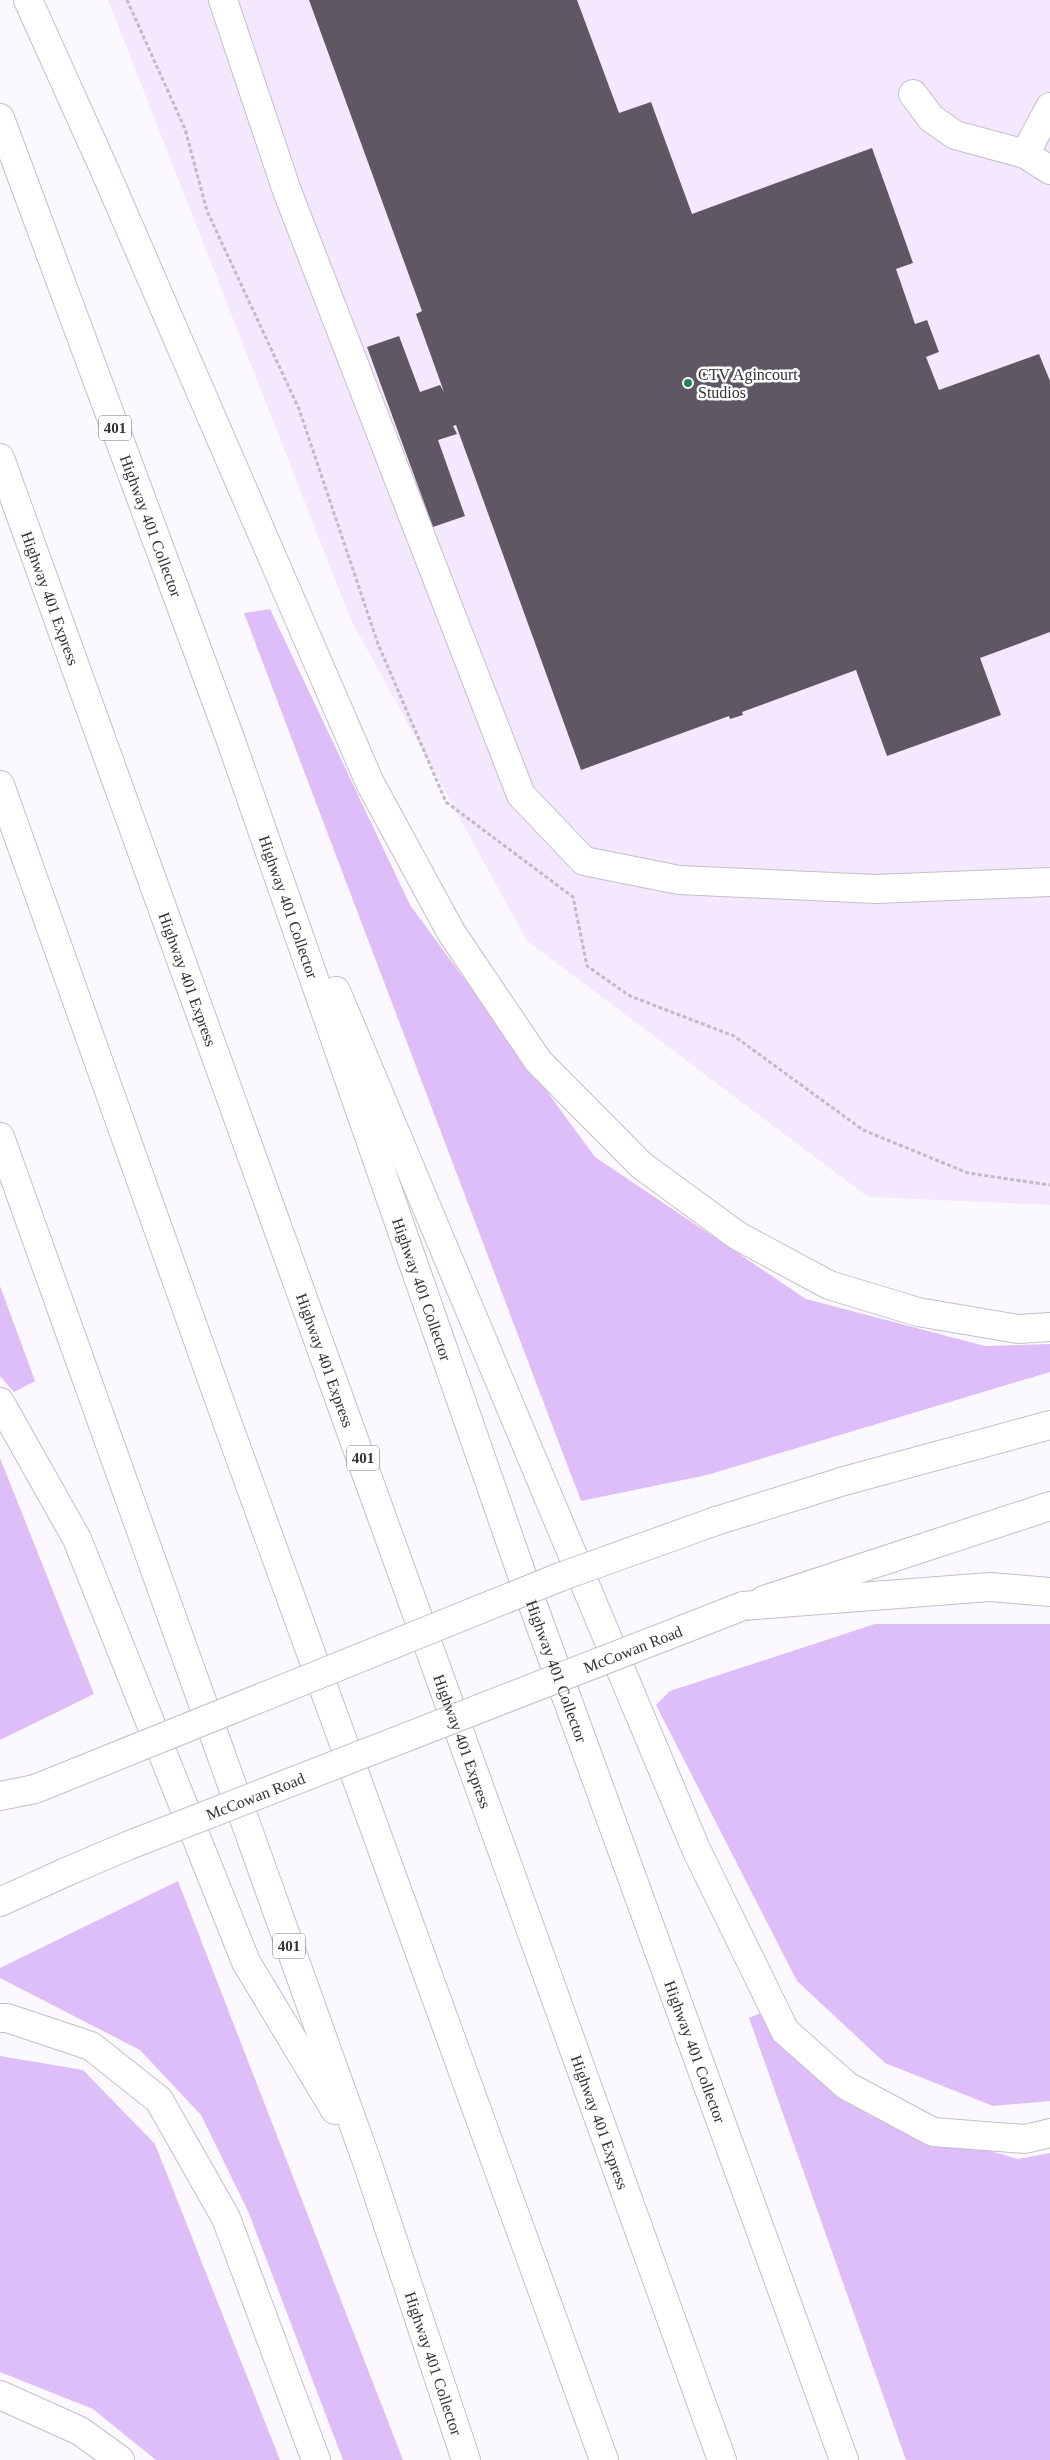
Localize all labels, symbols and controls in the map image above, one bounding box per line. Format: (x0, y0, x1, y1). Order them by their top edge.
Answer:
place label: CTV Agincourt Studios (698, 366, 798, 401)
marker: CTV Agincourt Studios (682, 377, 694, 389)
road number: 401 (99, 416, 131, 440)
street label: Highway 401 Collector (117, 453, 185, 600)
street label: Highway 401 Express (18, 529, 82, 668)
street label: Highway 401 Collector (256, 833, 321, 981)
street label: Highway 401 Express (155, 910, 219, 1049)
street label: Highway 401 Collector (389, 1216, 455, 1364)
street label: Highway 401 Express (293, 1291, 357, 1430)
road number: 401 (347, 1446, 379, 1470)
street label: Highway 401 Collector (523, 1598, 590, 1745)
street label: McCowan Road (581, 1623, 685, 1676)
street label: Highway 401 Express (430, 1672, 494, 1811)
street label: McCowan Road (204, 1770, 307, 1823)
road number: 401 (273, 1934, 305, 1958)
street label: Highway 401 Collector (661, 1978, 729, 2126)
street label: Highway 401 Express (568, 2053, 632, 2192)
street label: Highway 401 Collector (402, 2290, 465, 2438)

